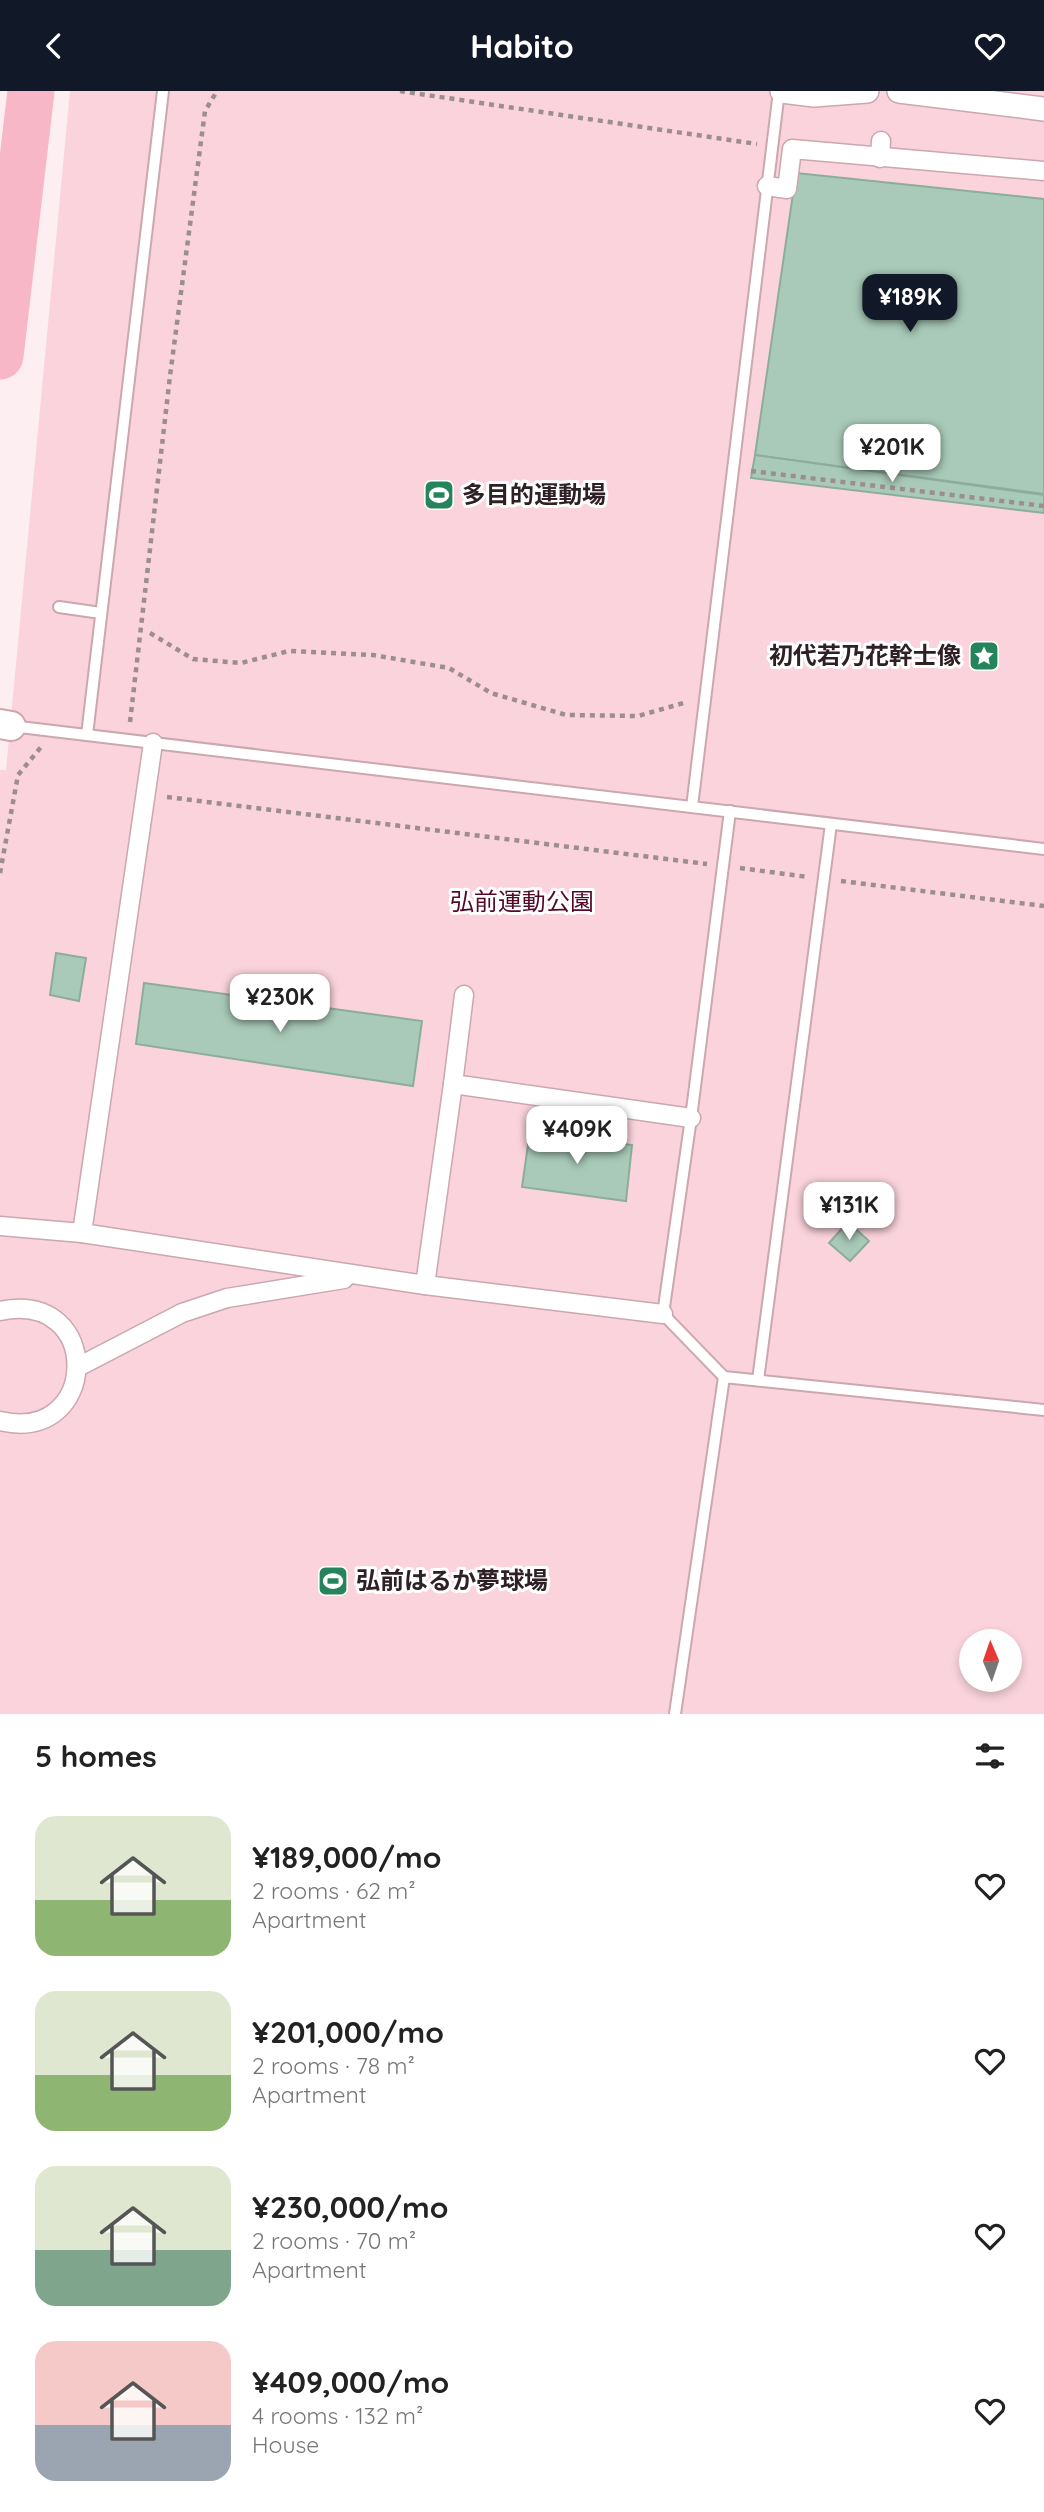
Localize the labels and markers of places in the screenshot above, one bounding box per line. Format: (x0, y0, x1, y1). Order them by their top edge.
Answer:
pin: ¥189K (861, 275, 959, 334)
pin: ¥201K (843, 425, 941, 484)
sports icon: 多目的運動場 (422, 478, 456, 512)
place label: 多目的運動場 (462, 479, 606, 509)
place icon: 初代若乃花幹士像 (967, 639, 1001, 673)
place label: 初代若乃花幹士像 (769, 640, 961, 670)
pin: ¥230K (231, 975, 329, 1034)
pin: ¥409K (528, 1107, 626, 1166)
pin: ¥131K (800, 1183, 898, 1242)
sports icon: 弘前はるか夢球場 (316, 1564, 350, 1598)
place label: 弘前はるか夢球場 (356, 1565, 548, 1595)

